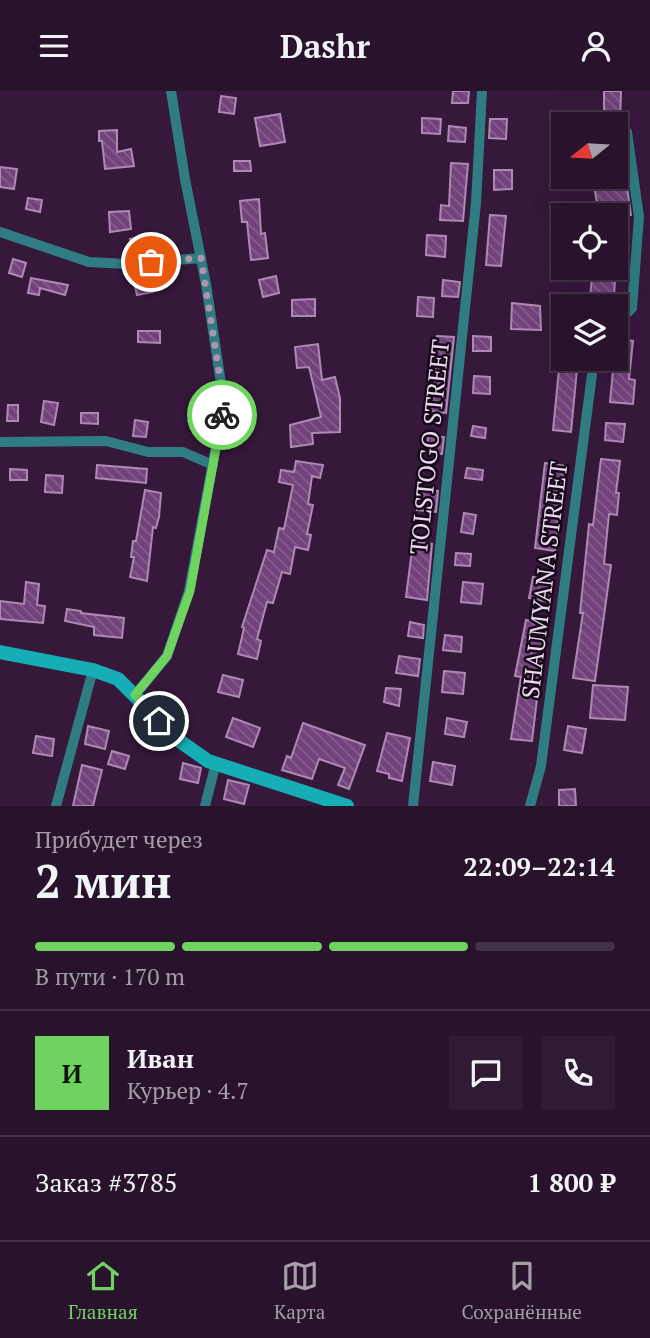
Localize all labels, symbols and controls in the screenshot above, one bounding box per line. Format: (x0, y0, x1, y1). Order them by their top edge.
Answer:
text: Dashr (280, 25, 370, 67)
icon: menu (35, 27, 73, 65)
icon: person (577, 27, 615, 65)
north arrow (551, 112, 628, 189)
map controls (551, 112, 628, 371)
button: locate (551, 203, 628, 280)
pin (121, 232, 181, 292)
icon: bag (132, 243, 170, 281)
button: layers (551, 294, 628, 371)
street label: TOLSTOGO STREET (402, 338, 456, 556)
courier (187, 380, 257, 450)
icon: bike (203, 396, 241, 434)
street label: SHAUMYANA STREET (514, 460, 574, 700)
pin (129, 691, 189, 751)
icon: home (140, 702, 178, 740)
text: Прибудет через (35, 824, 203, 855)
text: 22:09–22:14 (463, 849, 615, 883)
text: 2 мин (35, 850, 172, 911)
text: В пути · 170 m (35, 961, 185, 992)
button: chat (449, 1036, 523, 1110)
button: phone (541, 1036, 615, 1110)
text: Иван (127, 1041, 194, 1075)
text: И (62, 1056, 82, 1090)
text: Курьер · 4.7 (127, 1075, 249, 1106)
text: Заказ #3785 (35, 1165, 178, 1199)
text: 1 800 ₽ (528, 1165, 615, 1199)
tab: Главная (68, 1257, 138, 1324)
tab: Карта (274, 1257, 325, 1324)
tab: Сохранённые (461, 1257, 582, 1324)

